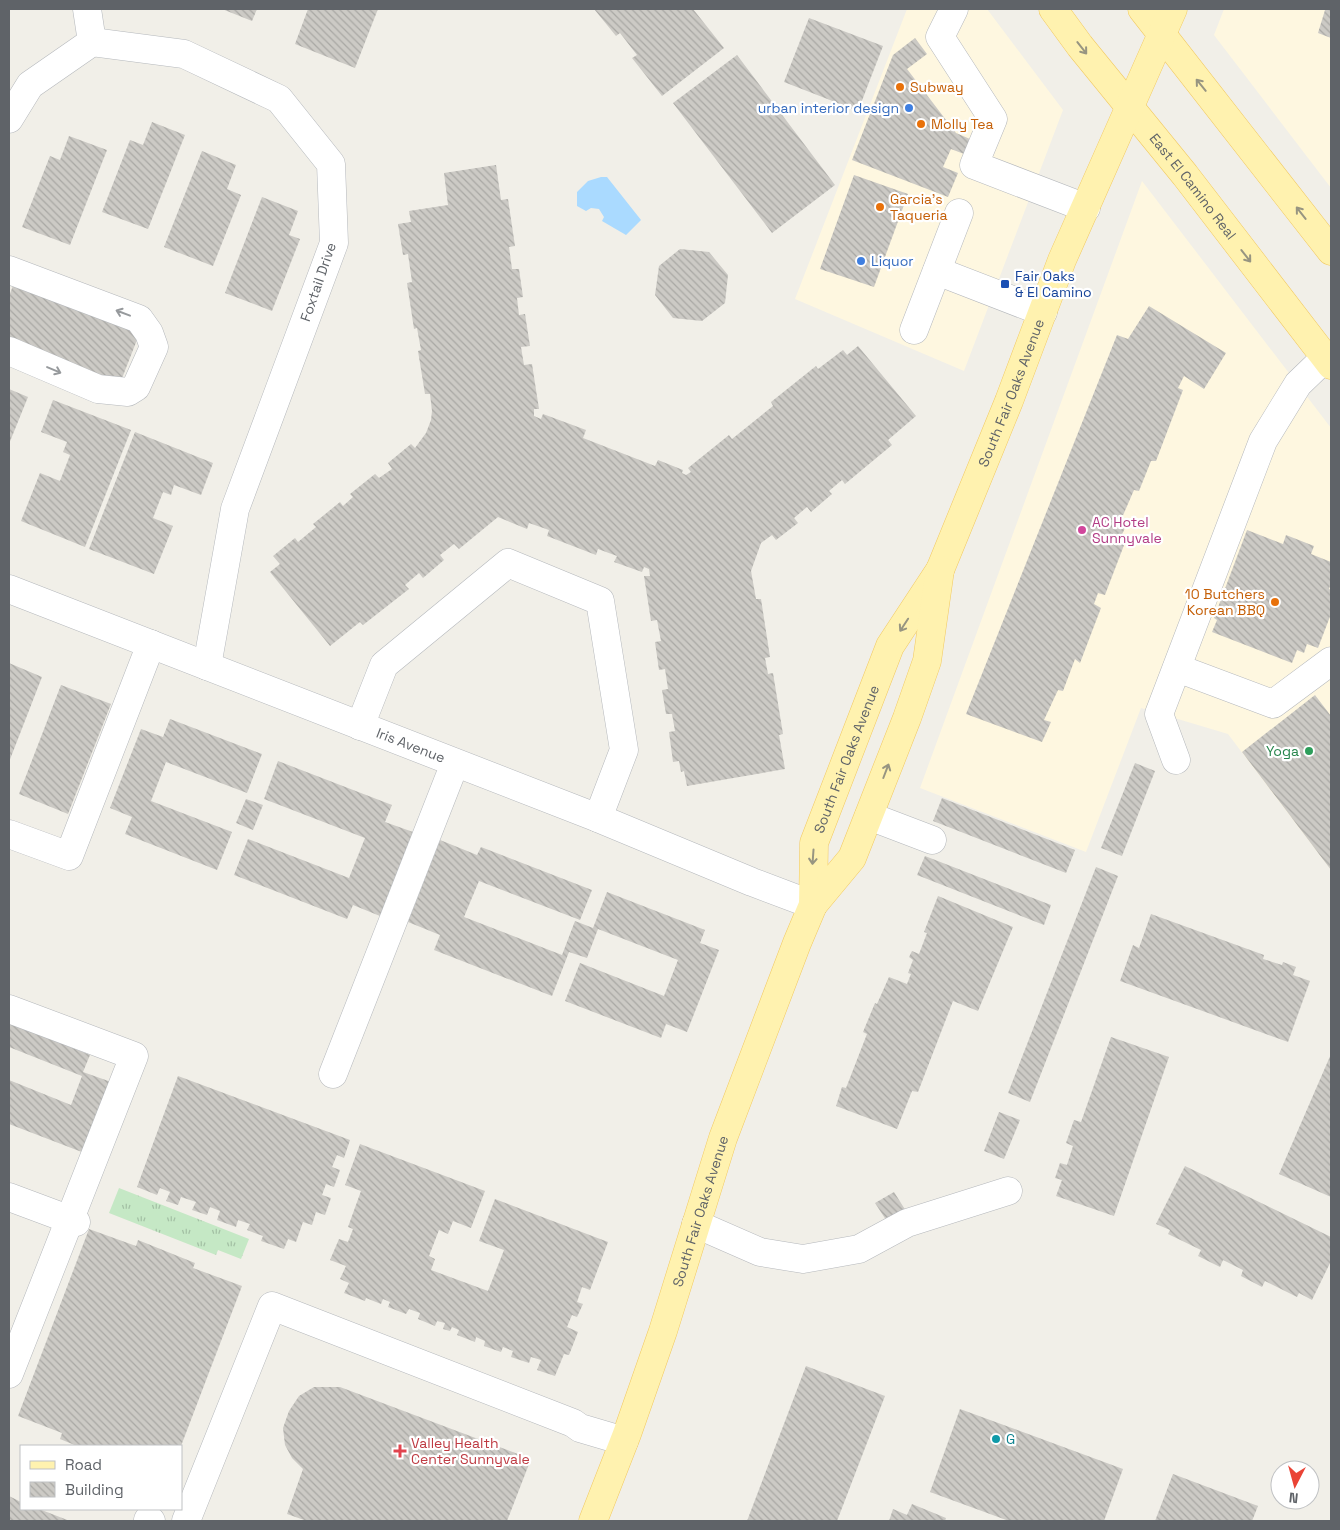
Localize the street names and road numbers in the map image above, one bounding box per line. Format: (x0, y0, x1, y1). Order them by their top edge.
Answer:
street label: East El Camino Real (1146, 130, 1240, 243)
street label: Foxtail Drive (296, 240, 340, 324)
street label: South Fair Oaks Avenue (974, 316, 1048, 470)
street label: South Fair Oaks Avenue (810, 682, 883, 836)
street label: Iris Avenue (374, 724, 448, 767)
street label: South Fair Oaks Avenue (668, 1133, 732, 1289)

